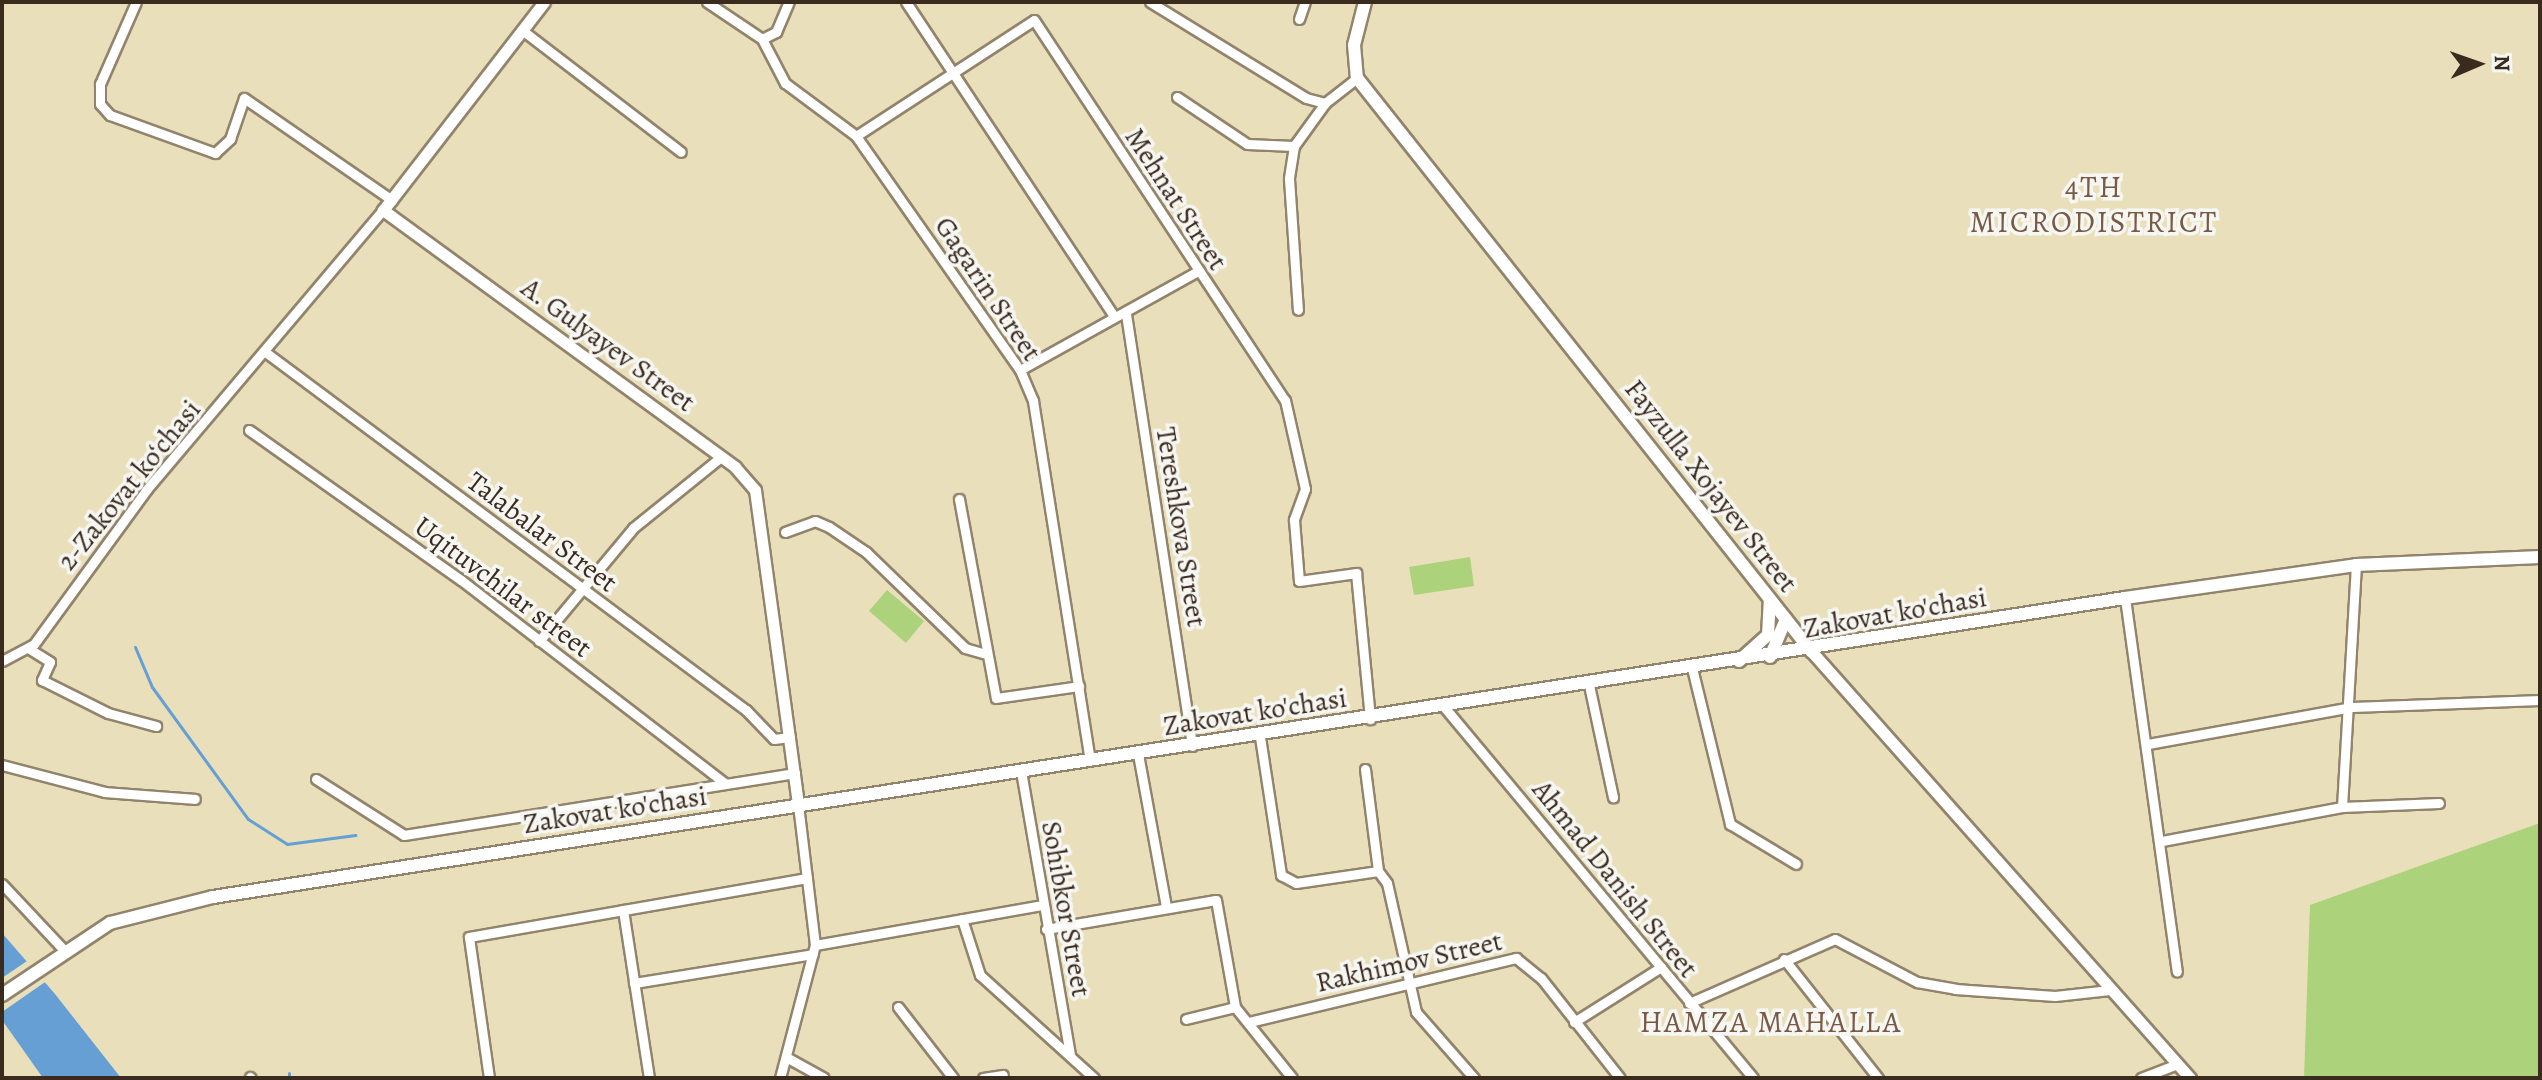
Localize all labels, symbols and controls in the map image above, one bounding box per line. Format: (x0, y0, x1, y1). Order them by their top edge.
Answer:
north arrow (2438, 24, 2518, 104)
text: N (2487, 55, 2517, 72)
street label: Mehnat Street (1118, 122, 1234, 276)
district label: 4TH MICRODISTRICT (1970, 169, 2218, 240)
street label: Gagarin Street (928, 211, 1048, 367)
street label: A. Gulyayev Street (515, 271, 701, 419)
street label: Fayzulla Xojayev Street (1617, 373, 1805, 599)
street label: 2-Zakovat ko‘chasi (50, 393, 208, 577)
street label: Tereshkova Street (1149, 425, 1213, 629)
street label: Talabalar Street (460, 465, 624, 599)
street label: Uqituvchilar street (408, 509, 598, 665)
street label: Zakovat ko'chasi (1801, 580, 1989, 646)
street label: Zakovat ko'chasi (1161, 681, 1349, 743)
street label: Ahmad Danish Street (1525, 774, 1705, 984)
street label: Zakovat ko'chasi (521, 779, 709, 841)
street label: Sohibkor Street (1034, 819, 1098, 999)
street label: Rakhimov Street (1313, 924, 1505, 1000)
district label: HAMZA MAHALLA (1640, 1004, 1902, 1040)

